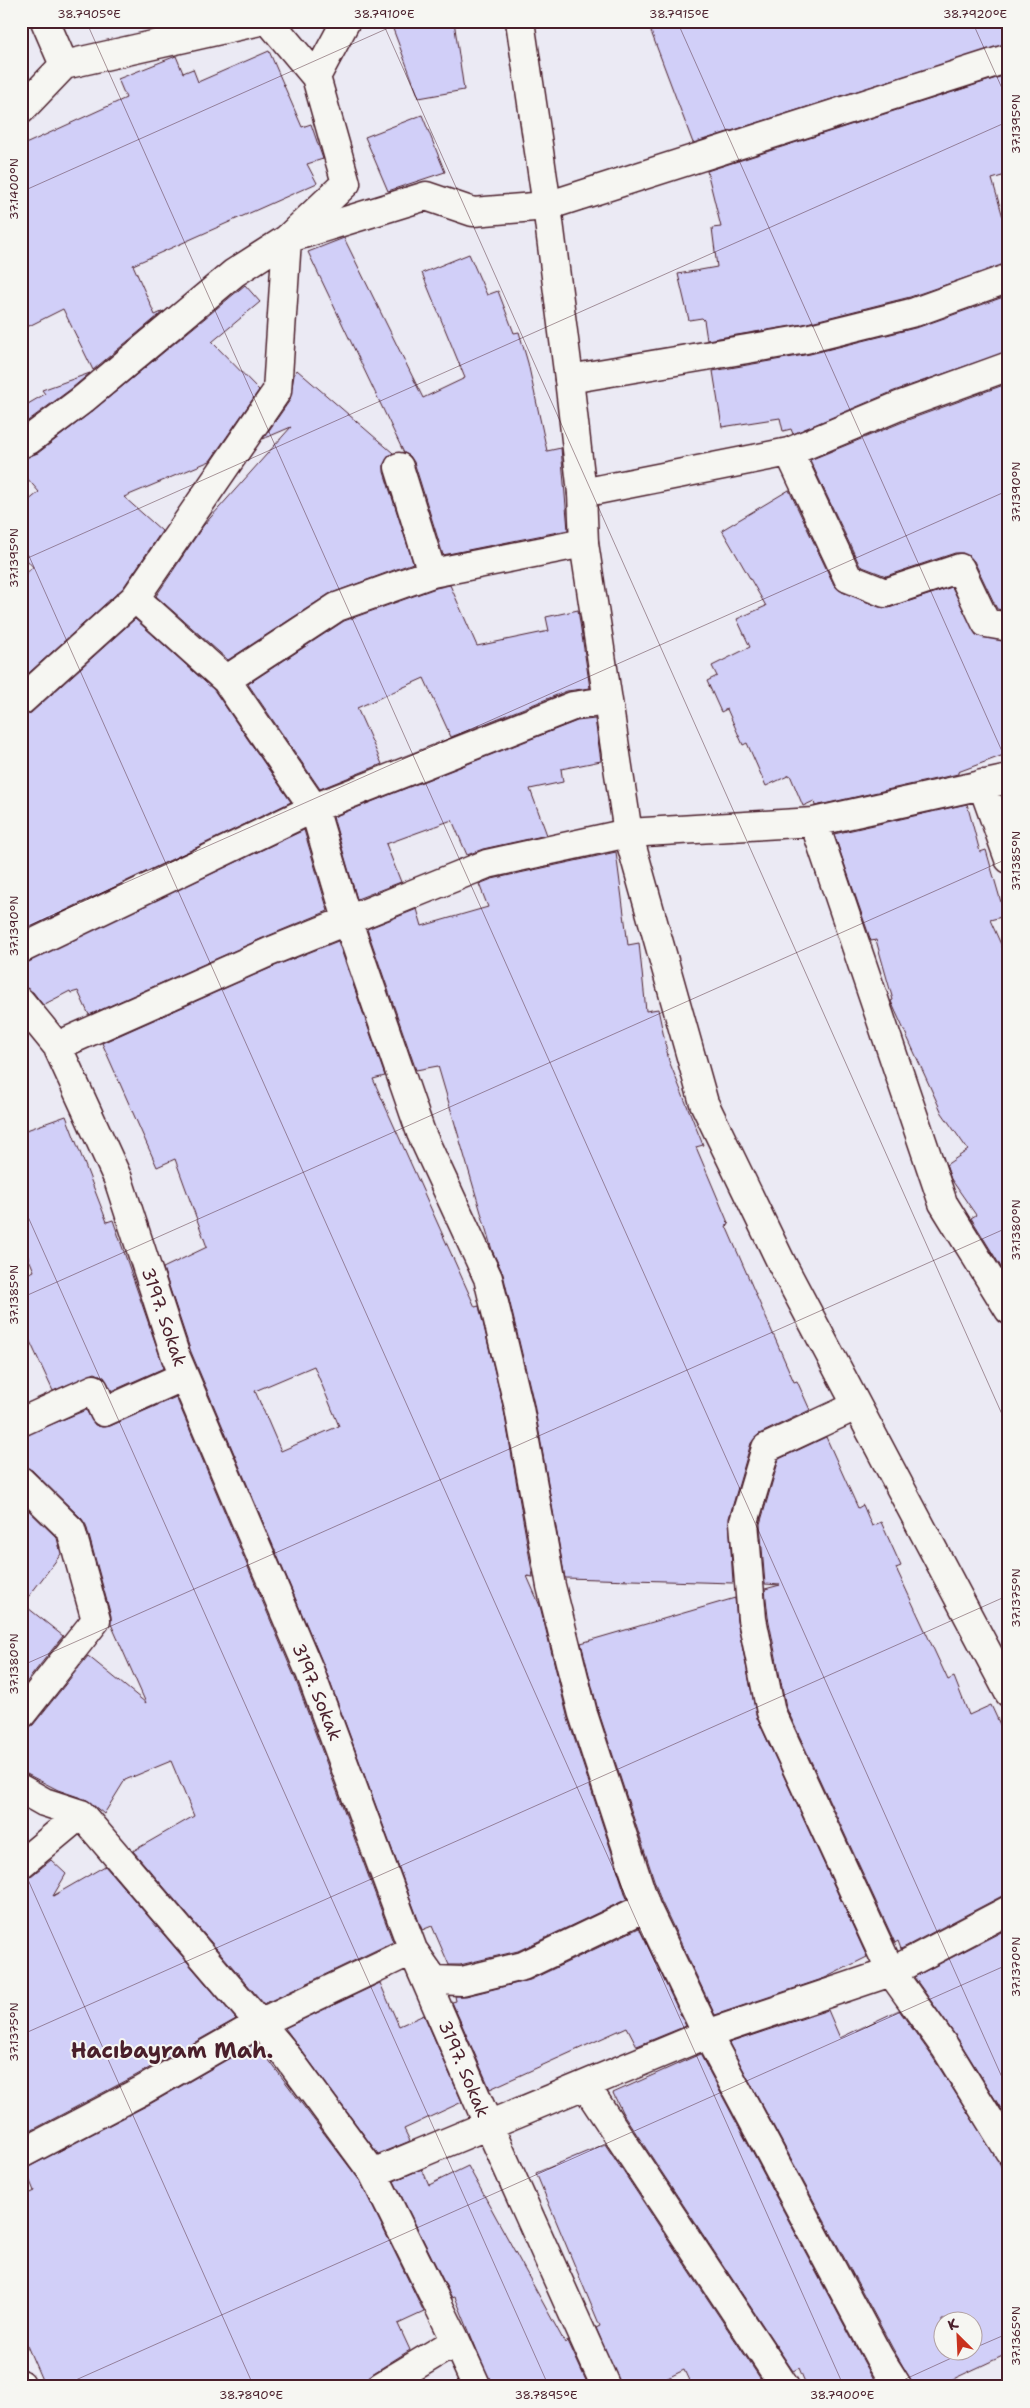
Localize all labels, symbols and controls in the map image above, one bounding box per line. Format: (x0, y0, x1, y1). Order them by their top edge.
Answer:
text: 38.7905°E (57, 6, 121, 22)
text: 38.7910°E (354, 6, 414, 22)
text: 38.7915°E (649, 6, 709, 22)
text: 38.7920°E (943, 6, 1007, 22)
text: 37.1395°N (1008, 94, 1024, 154)
text: 37.1400°N (6, 158, 22, 220)
text: 37.1390°N (1008, 461, 1024, 523)
text: 37.1395°N (6, 528, 22, 588)
text: 37.1385°N (1008, 831, 1024, 891)
text: 37.1390°N (6, 895, 22, 957)
text: 37.1380°N (1008, 1199, 1024, 1261)
street label: 3197. Sokak (136, 1264, 192, 1370)
text: 37.1385°N (6, 1265, 22, 1325)
text: 37.1375°N (1008, 1568, 1024, 1628)
text: 37.1380°N (6, 1633, 22, 1695)
street label: 3197. Sokak (287, 1640, 347, 1744)
text: 37.1370°N (1008, 1937, 1024, 1997)
text: 37.1375°N (6, 2002, 22, 2062)
street label: 3197. Sokak (433, 2017, 495, 2121)
district label: Hacıbayram Mah. (71, 2036, 273, 2065)
text: 37.1365°N (1008, 2306, 1024, 2366)
north arrow (932, 2310, 982, 2360)
text: K (945, 2314, 961, 2334)
text: 38.7890°E (219, 2387, 283, 2403)
text: 38.7895°E (514, 2387, 578, 2403)
text: 38.7900°E (810, 2387, 874, 2403)

